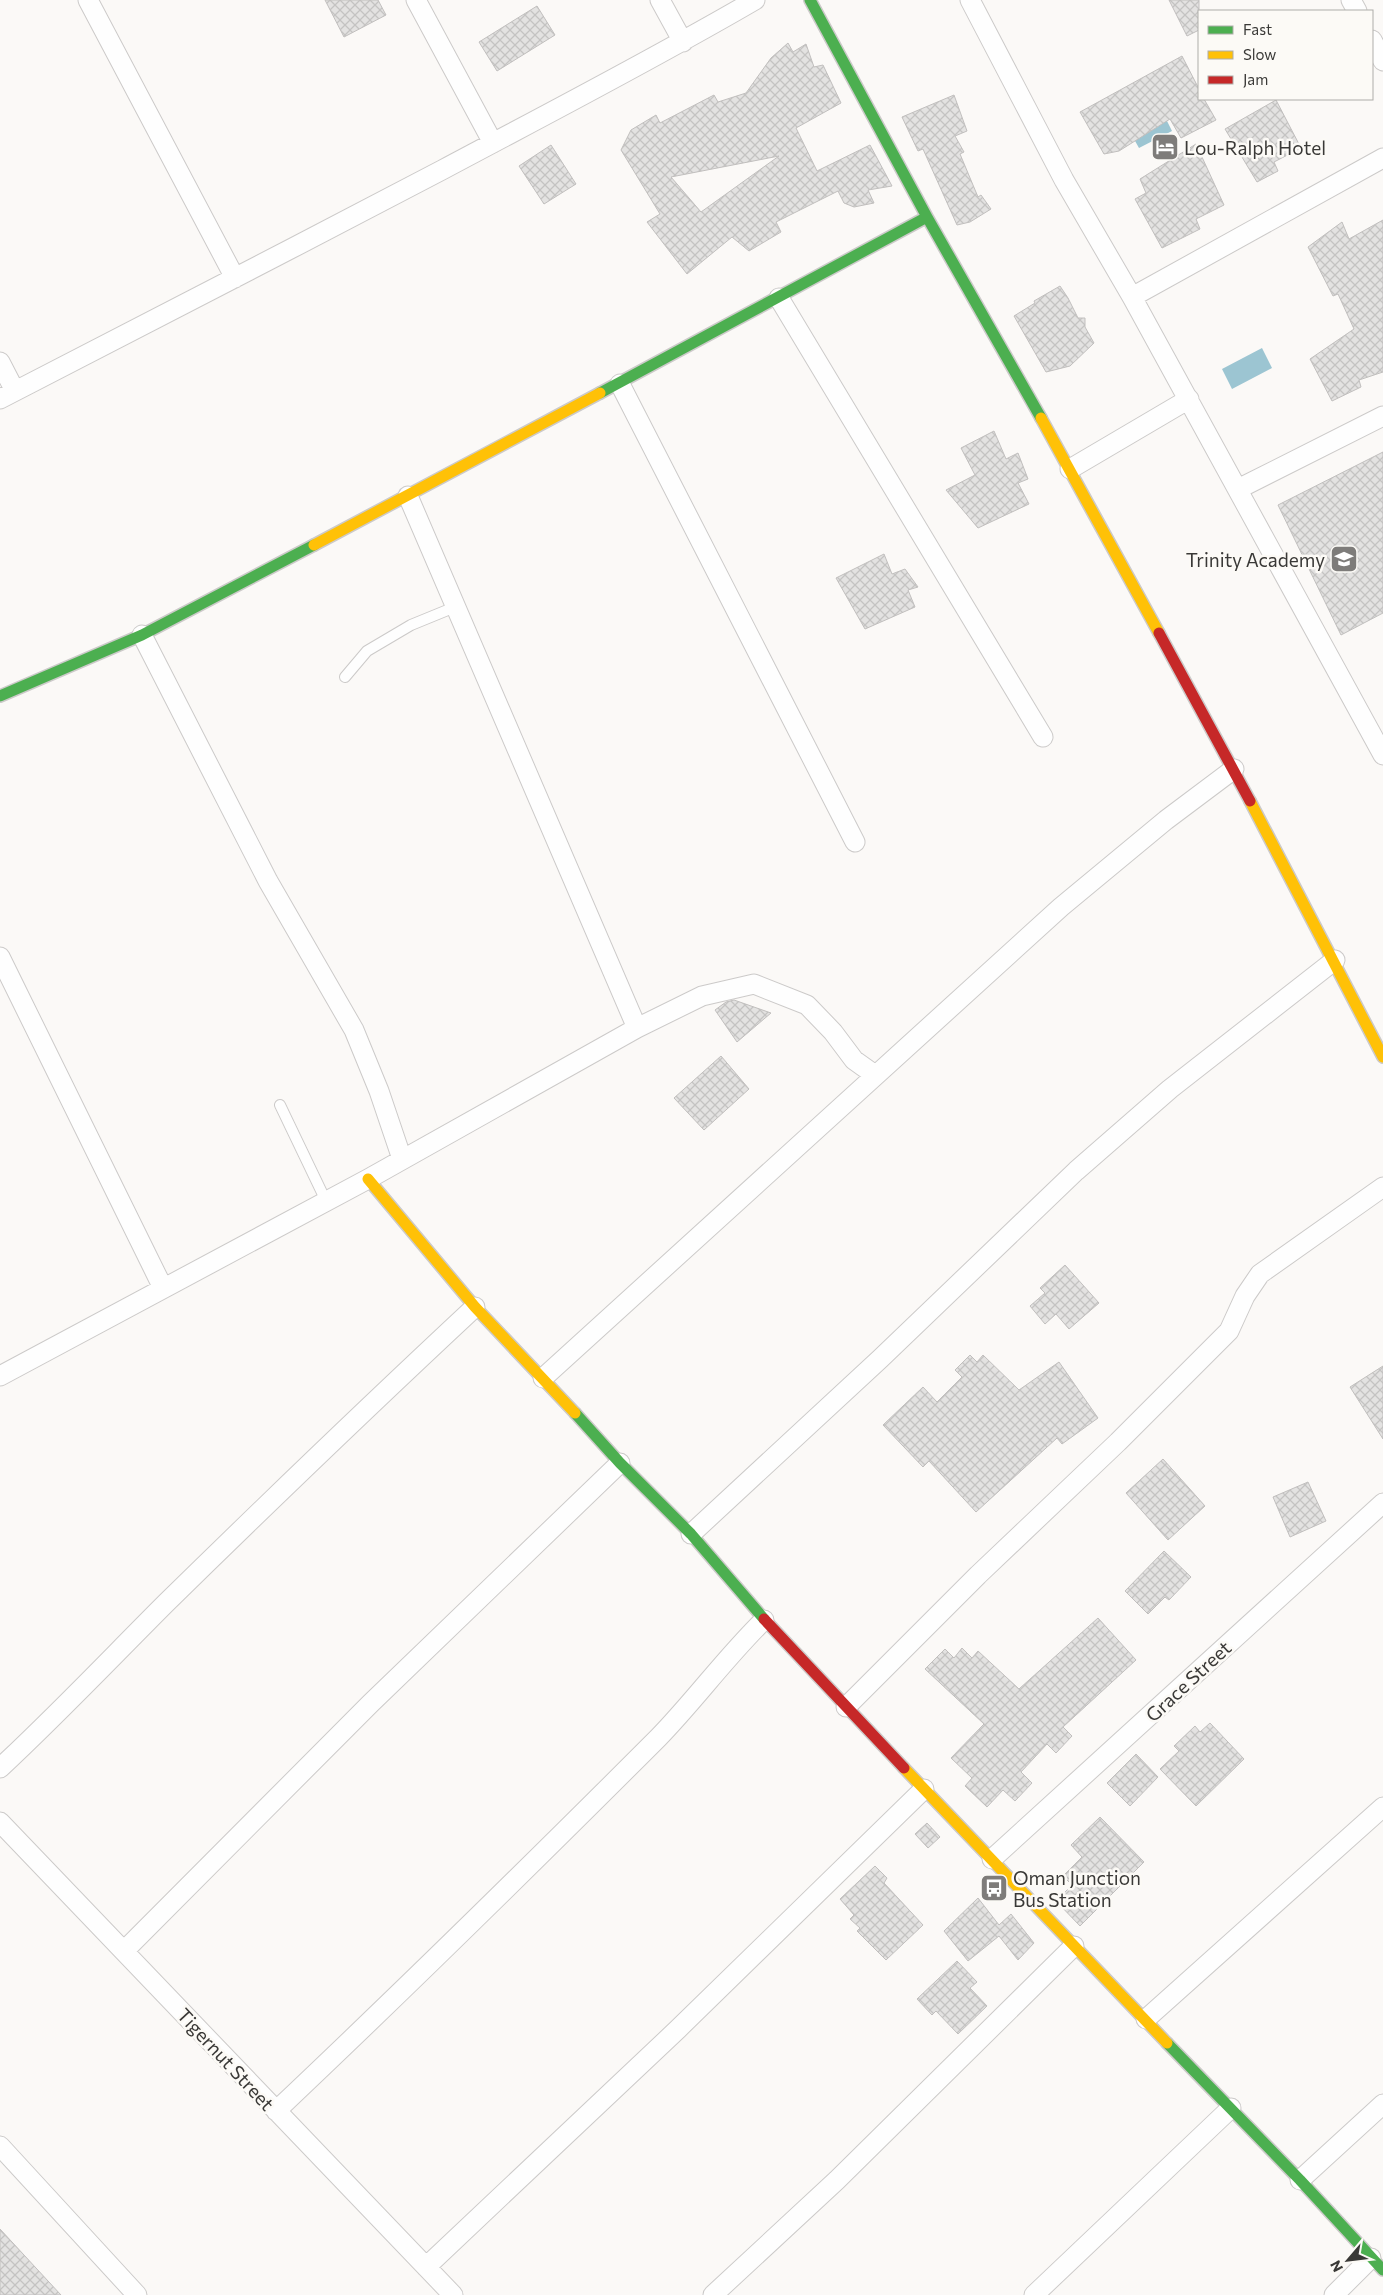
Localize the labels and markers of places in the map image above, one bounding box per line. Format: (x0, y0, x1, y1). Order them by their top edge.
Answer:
hotel icon: Lou-Ralph Hotel (1150, 132, 1180, 162)
place label: Lou-Ralph Hotel (1184, 136, 1326, 159)
school or university icon: Trinity Academy (1329, 544, 1359, 574)
place label: Trinity Academy (1186, 548, 1325, 571)
place label: Oman Junction Bus Station (1013, 1866, 1141, 1911)
bus stop icon: Oman Junction Bus Station (979, 1873, 1009, 1903)

